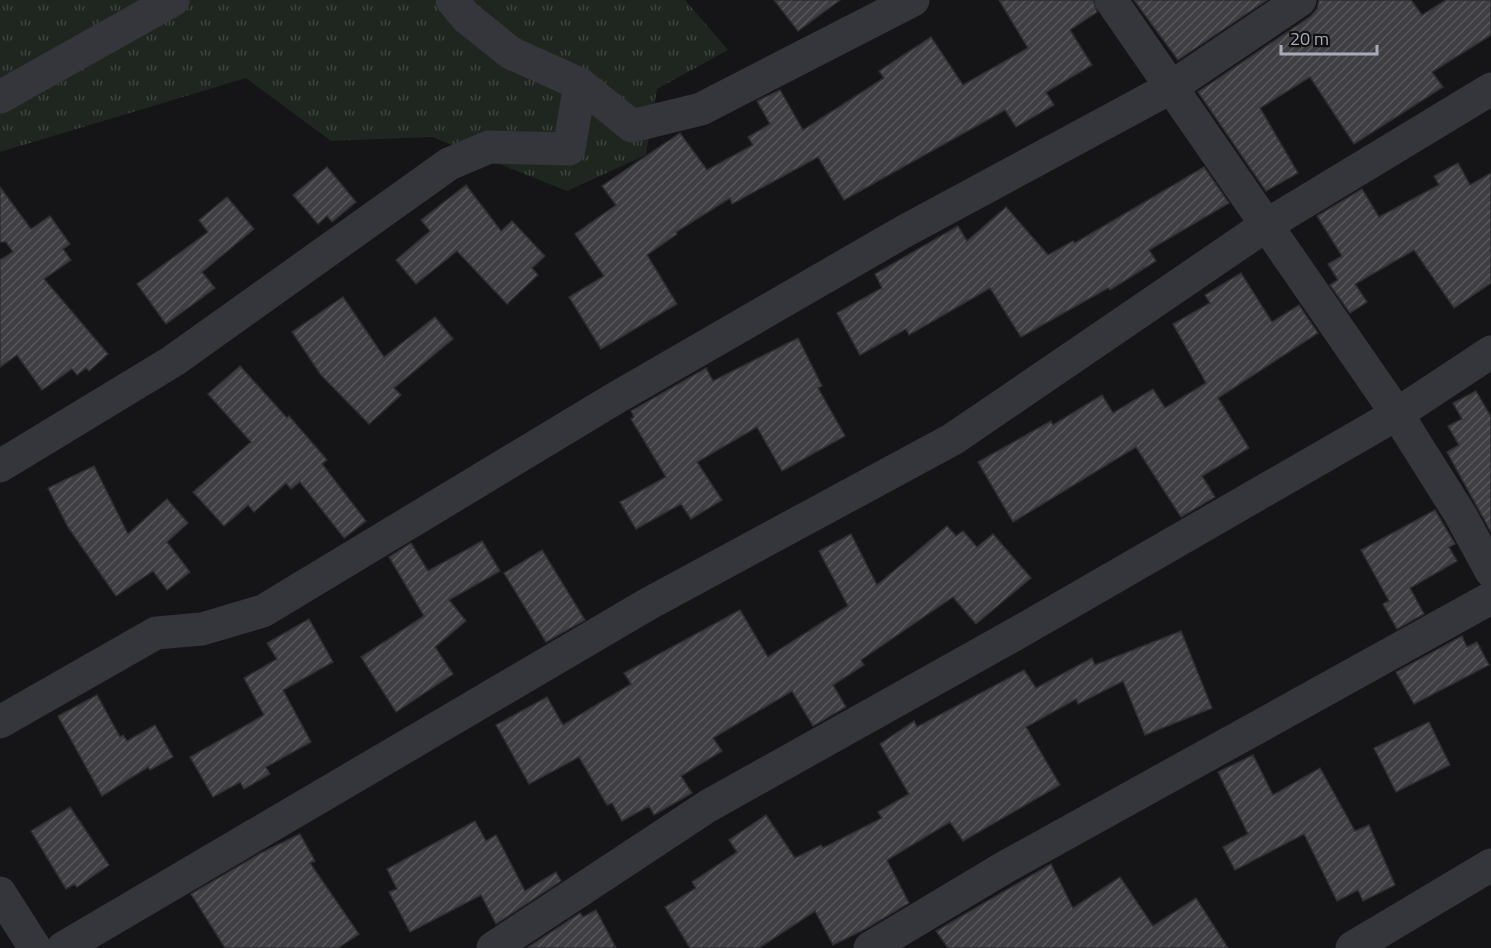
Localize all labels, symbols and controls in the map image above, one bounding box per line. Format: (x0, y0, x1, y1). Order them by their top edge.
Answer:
scale bar (1281, 18, 1377, 56)
text: 20 m (1290, 25, 1329, 52)

